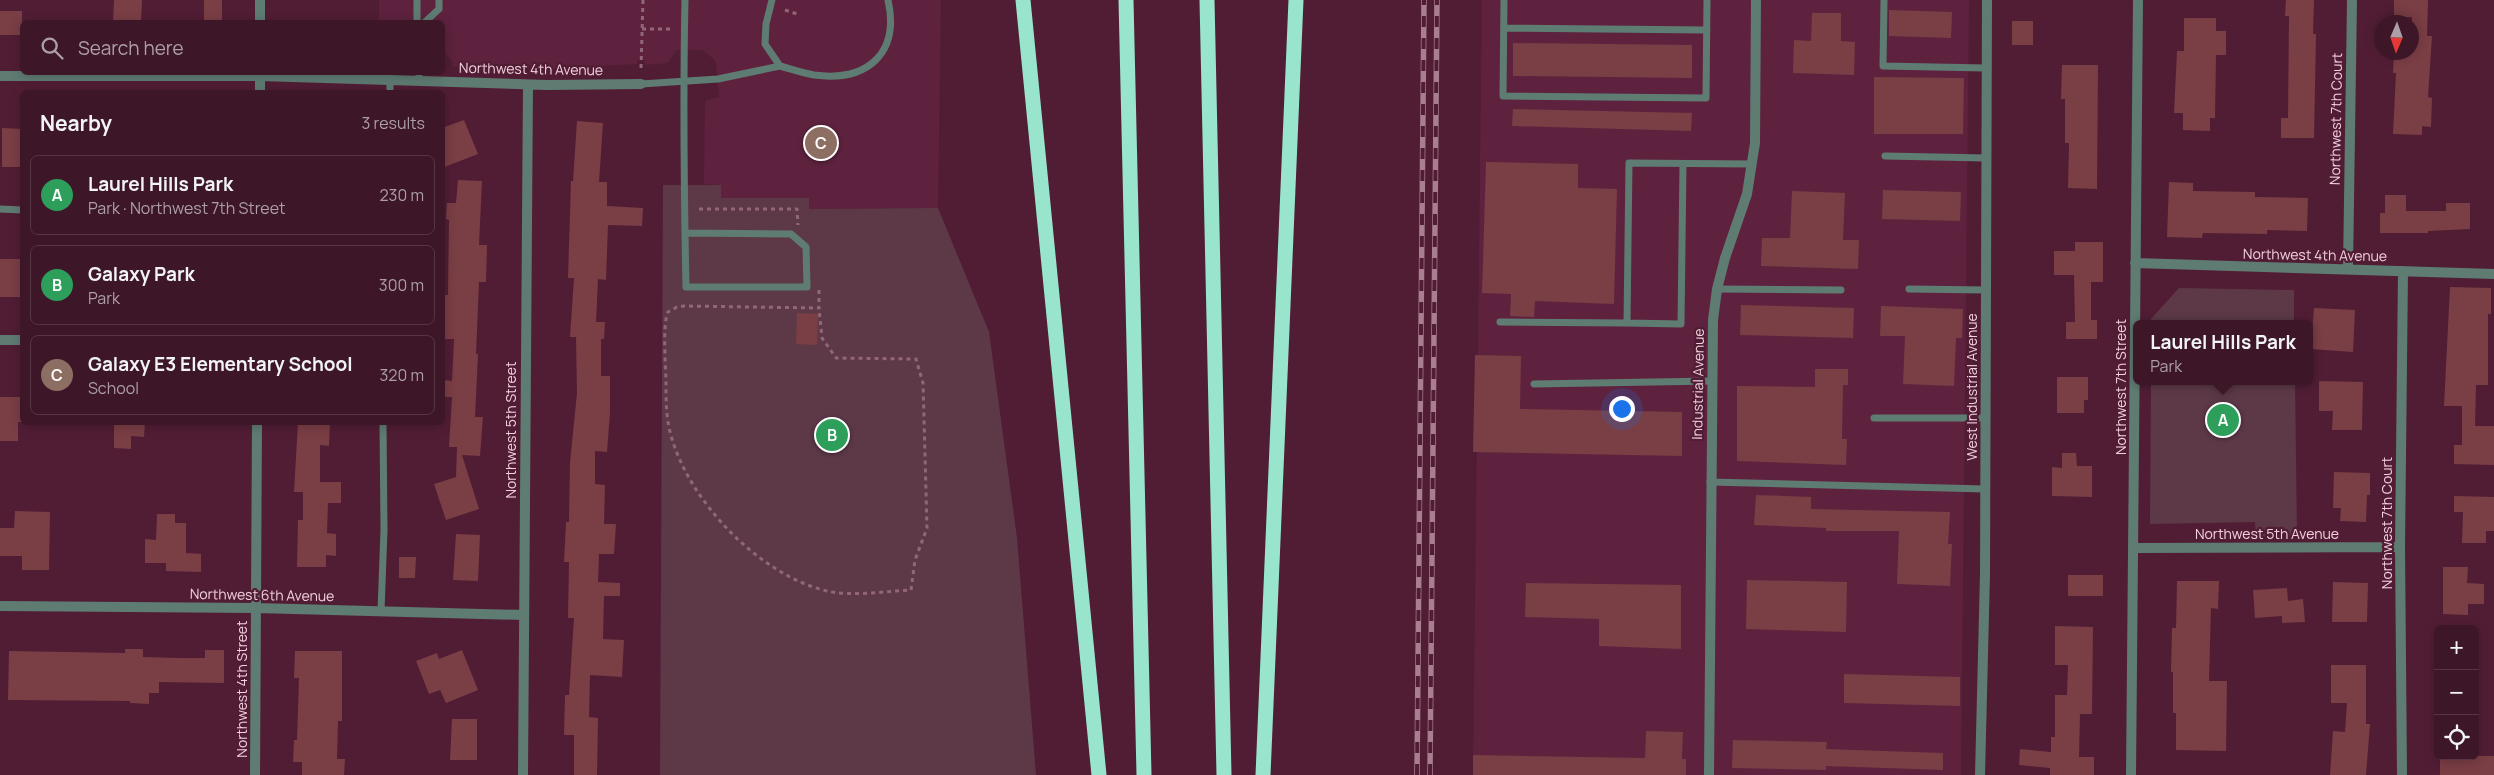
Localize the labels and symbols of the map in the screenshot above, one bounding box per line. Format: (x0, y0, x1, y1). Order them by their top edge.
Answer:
north arrow (2374, 15, 2419, 60)
street label: Northwest 7th Court (2325, 52, 2346, 185)
street label: Northwest 4th Avenue (459, 58, 603, 79)
pin: C (805, 124, 837, 162)
street label: Northwest 4th Avenue (2243, 244, 2387, 265)
street label: West Industrial Avenue (1962, 313, 1981, 461)
street label: Northwest 7th Street (2111, 319, 2130, 455)
street label: Industrial Avenue (1687, 328, 1708, 440)
street label: Northwest 5th Street (501, 361, 520, 499)
your location (1609, 396, 1635, 422)
pin: A (2207, 401, 2239, 439)
pin: B (816, 416, 848, 454)
street label: Northwest 7th Court (2377, 456, 2396, 589)
street label: Northwest 5th Avenue (2195, 524, 2339, 543)
street label: Northwest 6th Avenue (190, 584, 334, 605)
street label: Northwest 4th Street (232, 620, 251, 758)

